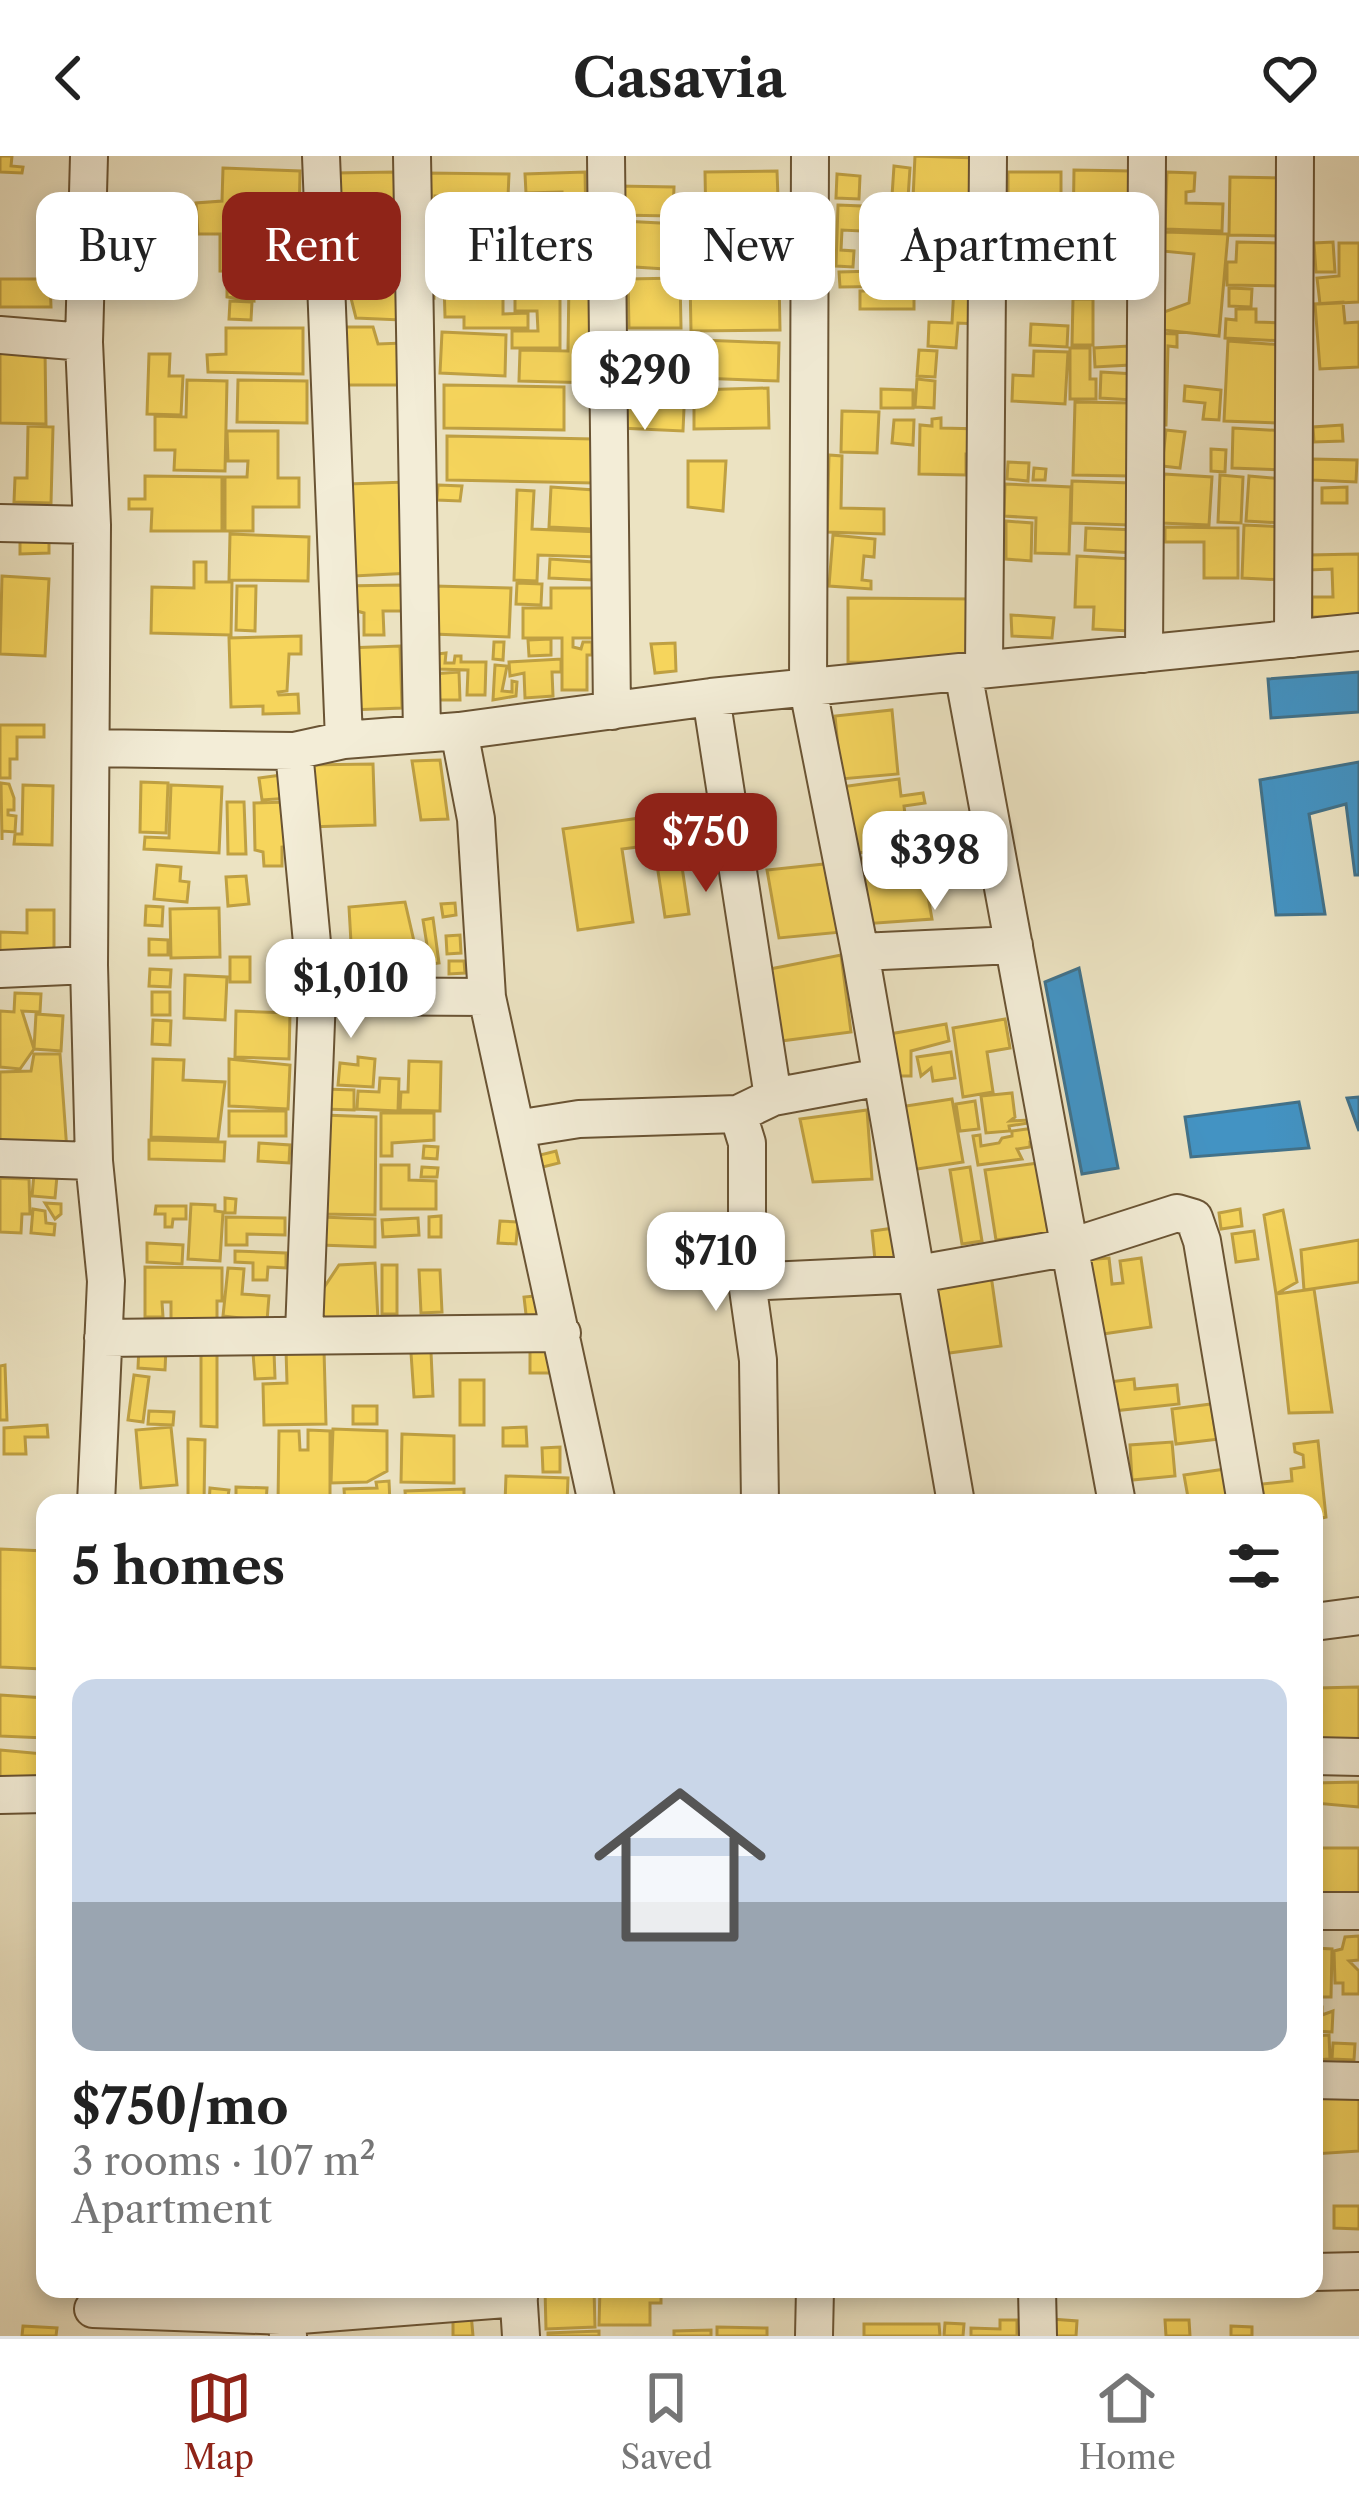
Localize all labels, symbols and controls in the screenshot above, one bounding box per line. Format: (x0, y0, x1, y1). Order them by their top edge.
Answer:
icon: back (36, 45, 102, 111)
text: Casavia (573, 45, 786, 111)
icon: heart (1257, 45, 1323, 111)
chip: Buy (36, 192, 198, 300)
chip: Rent (222, 192, 401, 300)
chip: Filters (425, 192, 636, 300)
chip: New (660, 192, 835, 300)
chip: Apartment (859, 192, 1159, 300)
pin: $290 (574, 331, 716, 433)
text: $290 (599, 346, 691, 394)
pin: $750 (635, 793, 777, 895)
text: $750 (662, 808, 750, 856)
pin: $398 (864, 811, 1006, 913)
text: $398 (889, 826, 981, 874)
pin: $1,010 (253, 939, 449, 1041)
text: $1,010 (293, 954, 409, 1002)
pin: $710 (645, 1212, 787, 1314)
text: $710 (674, 1227, 758, 1275)
icon: filters (1221, 1533, 1287, 1599)
text: 5 homes (72, 1535, 285, 1597)
icon: home (572, 1757, 788, 1973)
text: $750/mo (72, 2075, 289, 2137)
text: 3 rooms · 107 m² (72, 2137, 376, 2185)
text: Apartment (72, 2185, 272, 2233)
tab: Map (183, 2365, 254, 2478)
tab: Saved (621, 2365, 712, 2478)
tab: Home (1079, 2365, 1176, 2478)

